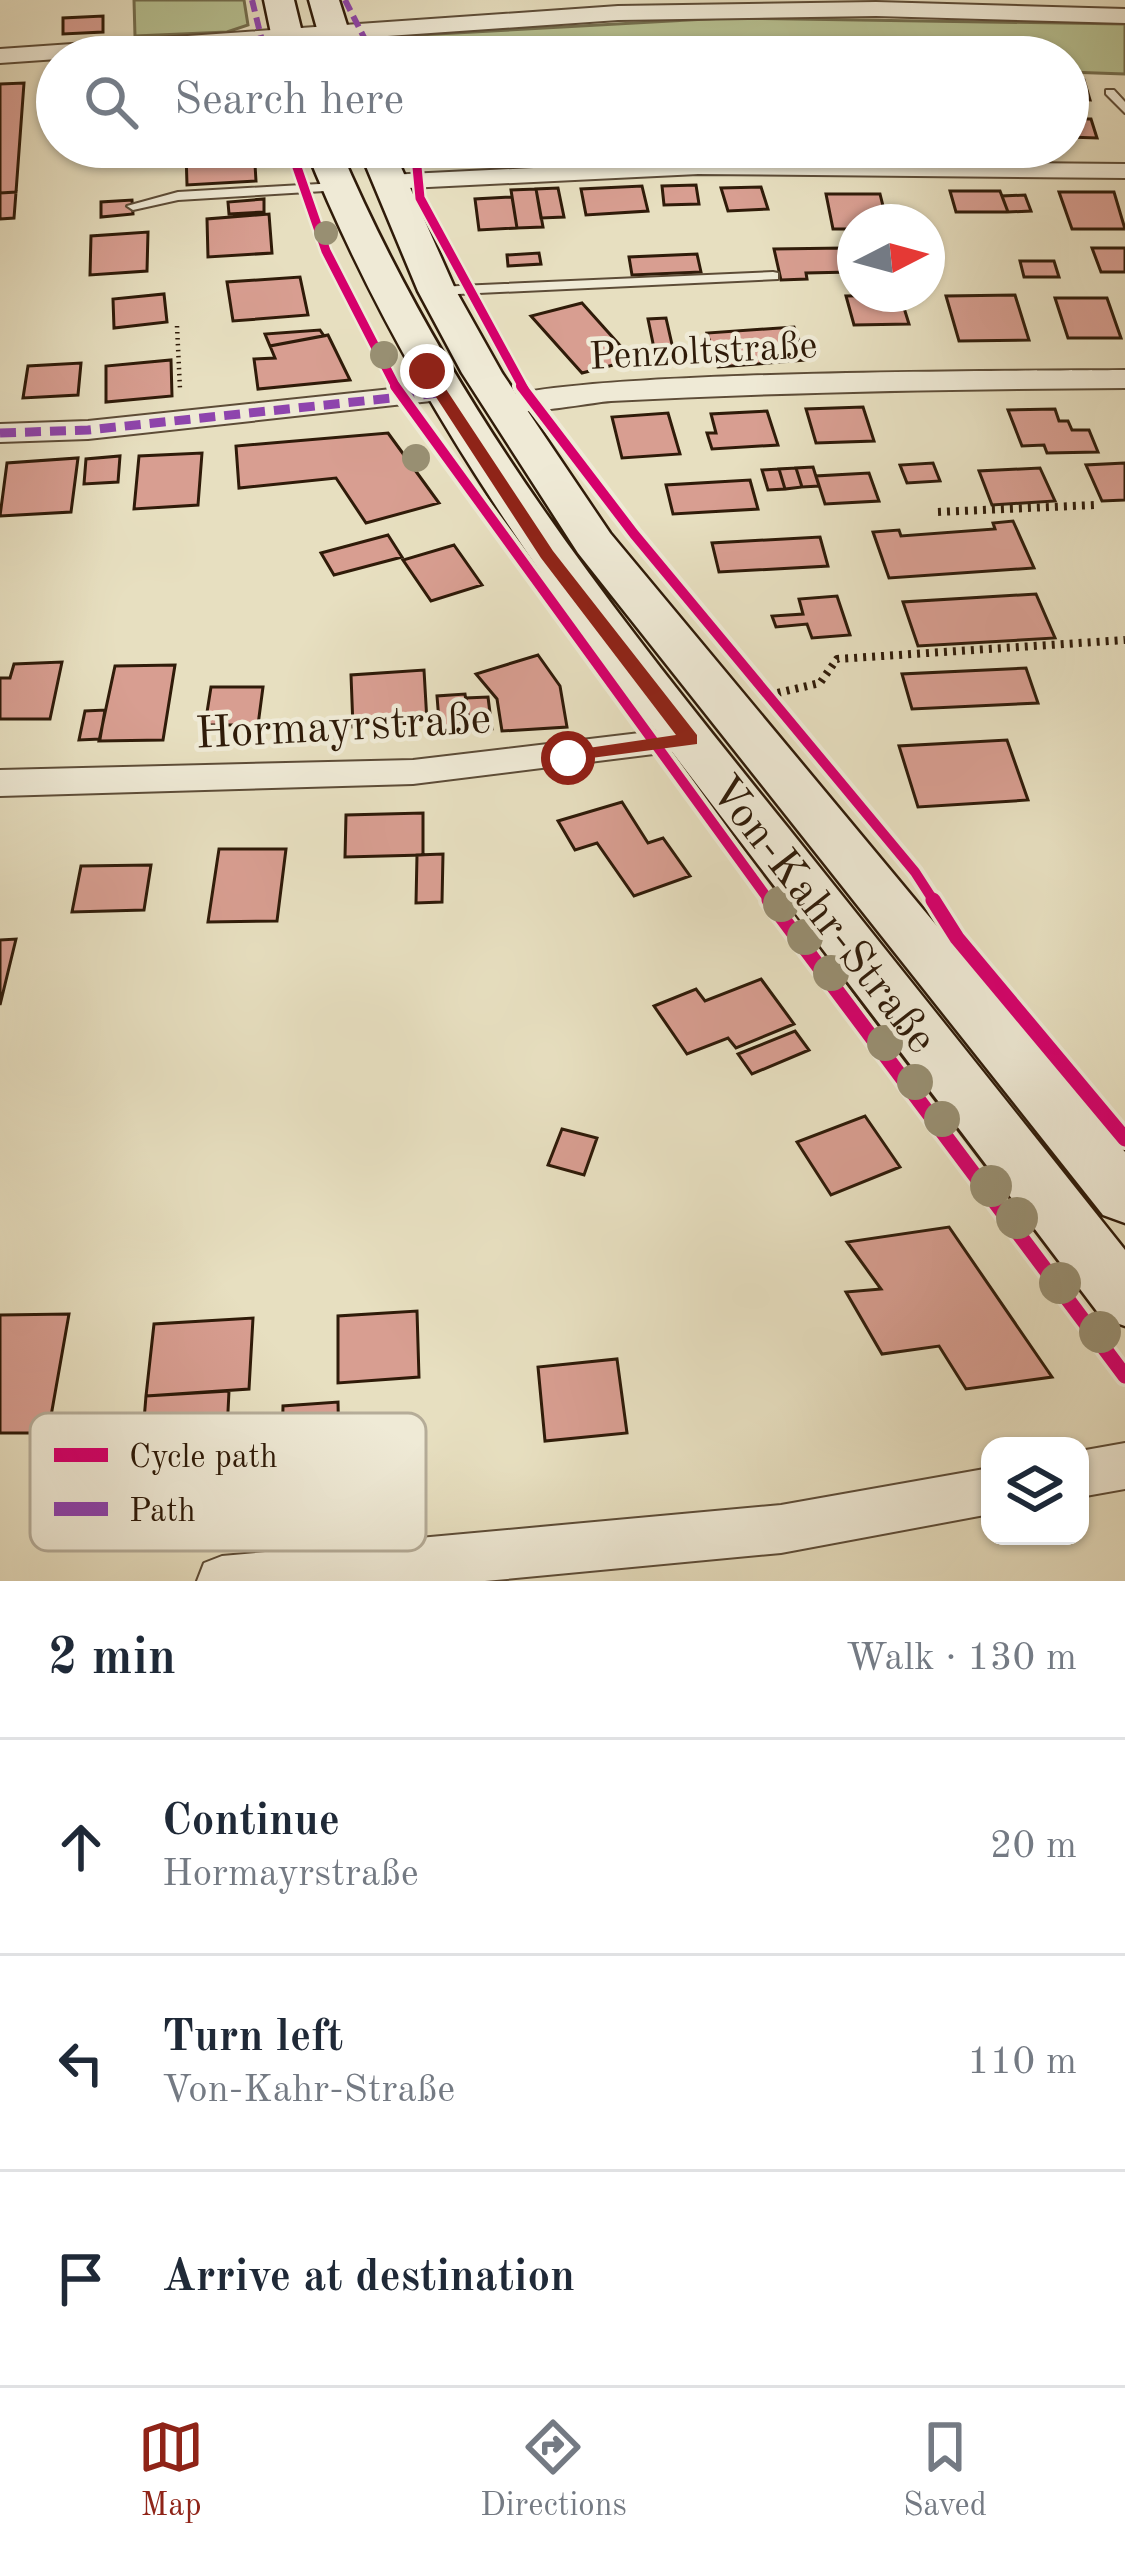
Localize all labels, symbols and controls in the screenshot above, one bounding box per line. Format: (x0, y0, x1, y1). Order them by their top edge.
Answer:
search box (36, 36, 1089, 168)
icon: search (78, 69, 144, 135)
text: Search here (174, 79, 404, 124)
north arrow (837, 204, 945, 312)
street label: Penzoltstraße (588, 327, 818, 378)
route end (400, 344, 454, 398)
street label: Hormayrstraße (194, 698, 492, 759)
route start (541, 731, 595, 785)
street label: Von-Kahr-Straße (700, 769, 943, 1063)
legend (30, 1413, 426, 1551)
map controls (981, 1437, 1089, 1545)
button: layers (981, 1437, 1089, 1545)
text: Cycle path (129, 1442, 278, 1475)
text: Path (129, 1496, 196, 1529)
text: 2 min (48, 1634, 176, 1685)
text: Walk · 130 m (846, 1639, 1077, 1678)
text: Continue (162, 1800, 340, 1845)
icon: ahead (48, 1814, 114, 1880)
text: 20 m (990, 1827, 1077, 1866)
text: Hormayrstraße (162, 1855, 419, 1894)
text: Turn left (162, 2016, 343, 2061)
icon: left (48, 2030, 114, 2096)
text: 110 m (967, 2043, 1077, 2082)
text: Von-Kahr-Straße (162, 2071, 455, 2110)
icon: arrive (48, 2246, 114, 2312)
text: Arrive at destination (162, 2256, 575, 2301)
tab: Map (138, 2414, 204, 2527)
tab: Directions (480, 2414, 627, 2527)
tab: Saved (903, 2414, 987, 2527)

